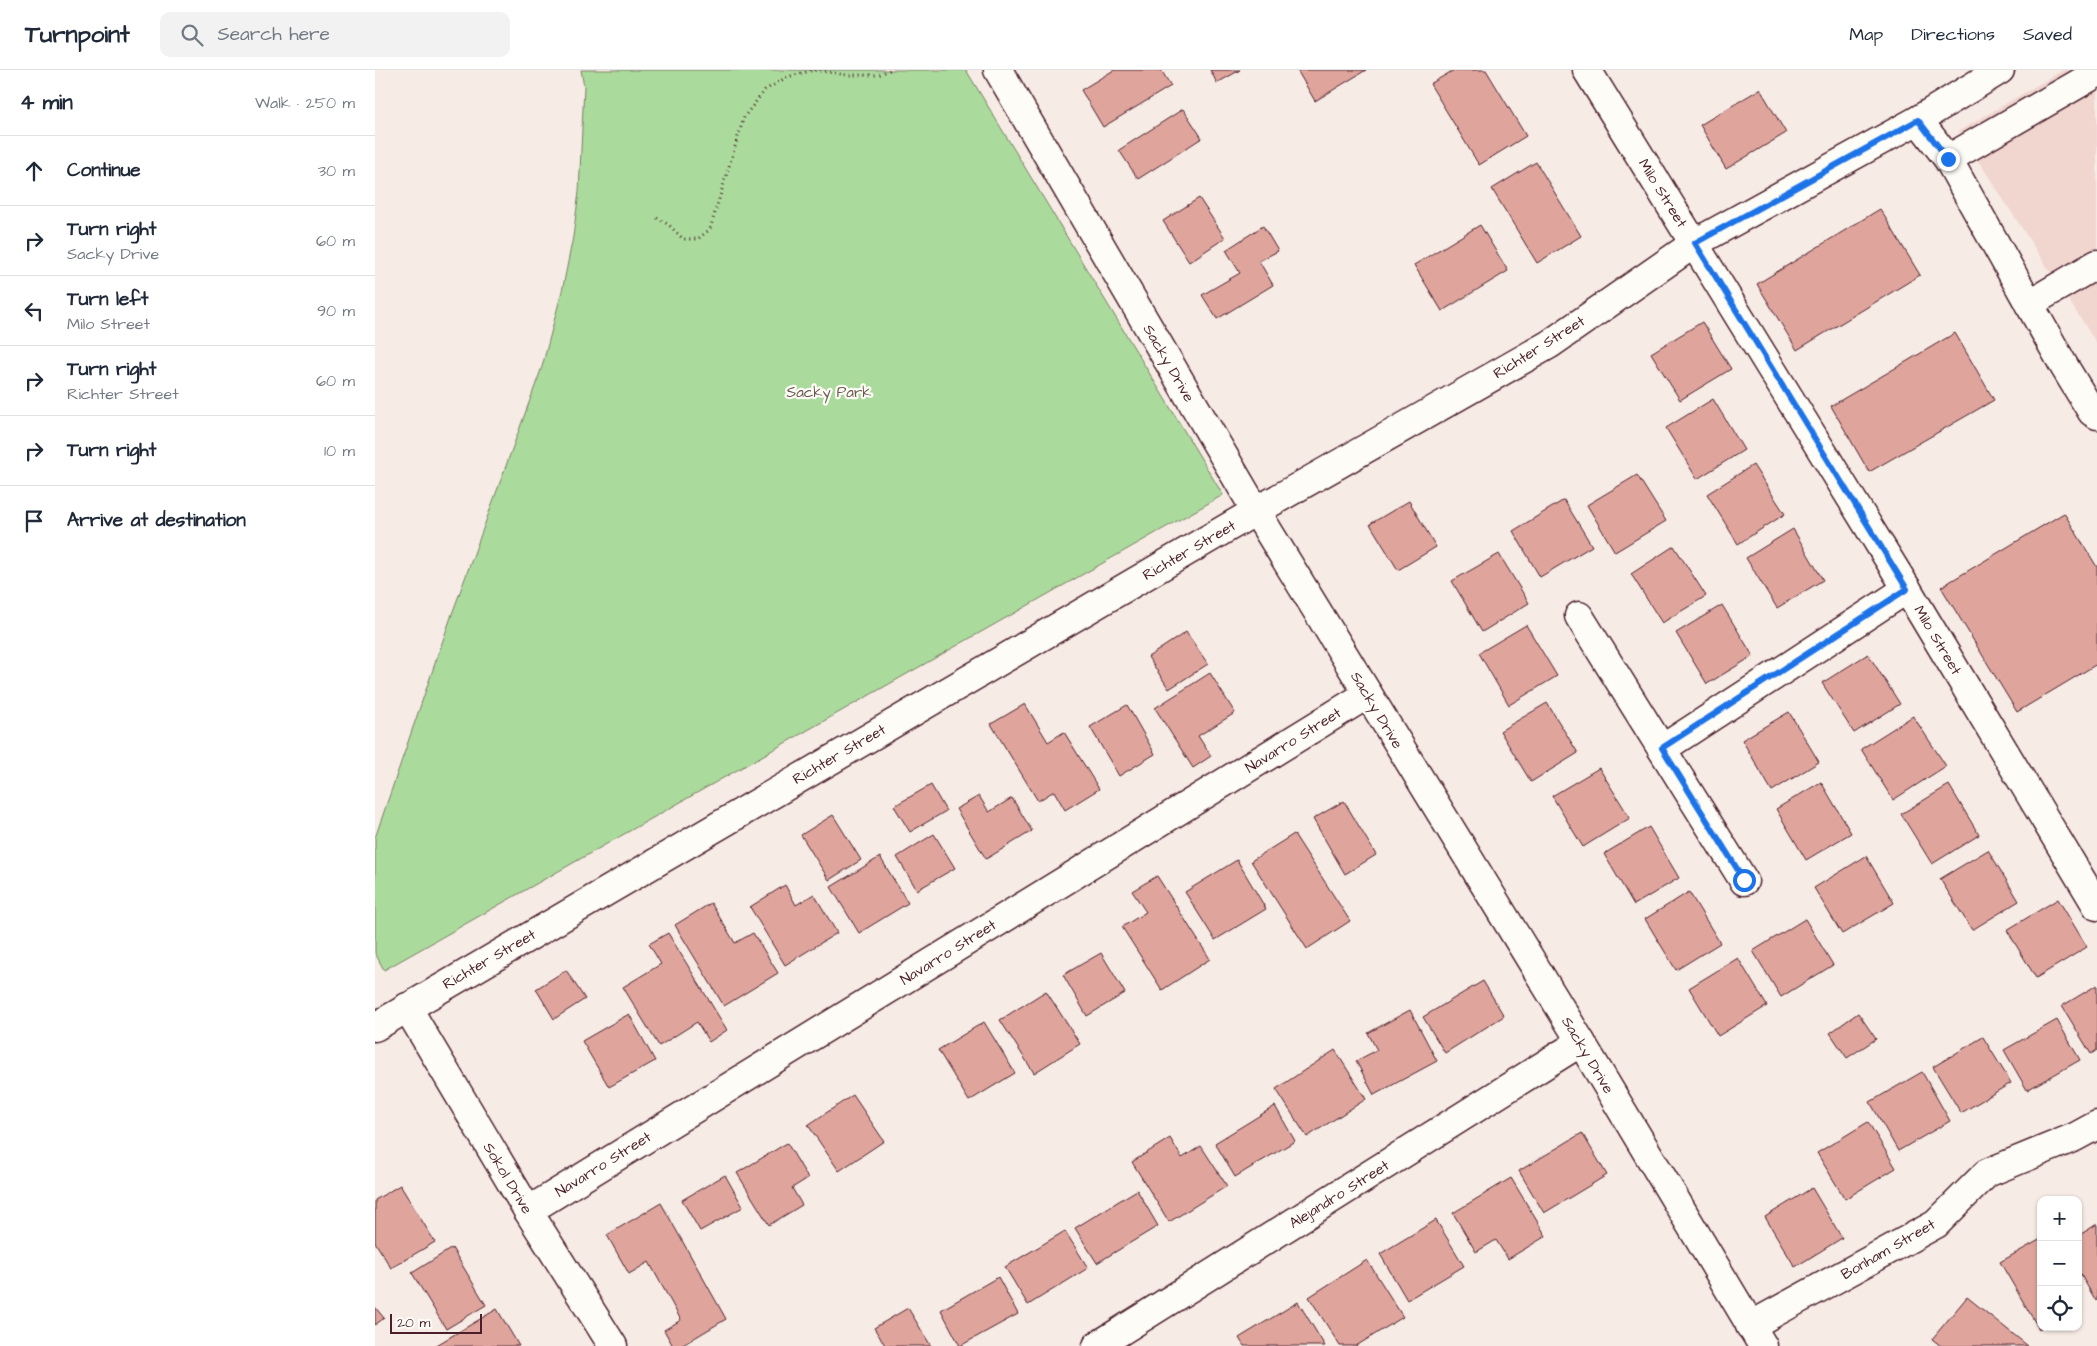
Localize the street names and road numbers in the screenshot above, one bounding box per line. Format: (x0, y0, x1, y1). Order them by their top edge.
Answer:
street label: Milo Street (1633, 155, 1692, 232)
street label: Richter Street (1489, 311, 1589, 384)
street label: Sacky Drive (1137, 321, 1199, 406)
street label: Richter Street (1139, 515, 1240, 586)
street label: Milo Street (1909, 602, 1967, 679)
street label: Sacky Drive (1344, 668, 1408, 753)
street label: Navarro Street (1241, 702, 1345, 778)
street label: Richter Street (789, 719, 890, 790)
street label: Navarro Street (896, 914, 1000, 990)
street label: Richter Street (439, 924, 540, 995)
street label: Sacky Drive (1555, 1013, 1619, 1098)
street label: Navarro Street (551, 1126, 655, 1202)
street label: Sokol Drive (478, 1138, 537, 1218)
street label: Alejandro Street (1285, 1155, 1393, 1234)
street label: Bonham Street (1837, 1214, 1939, 1285)

